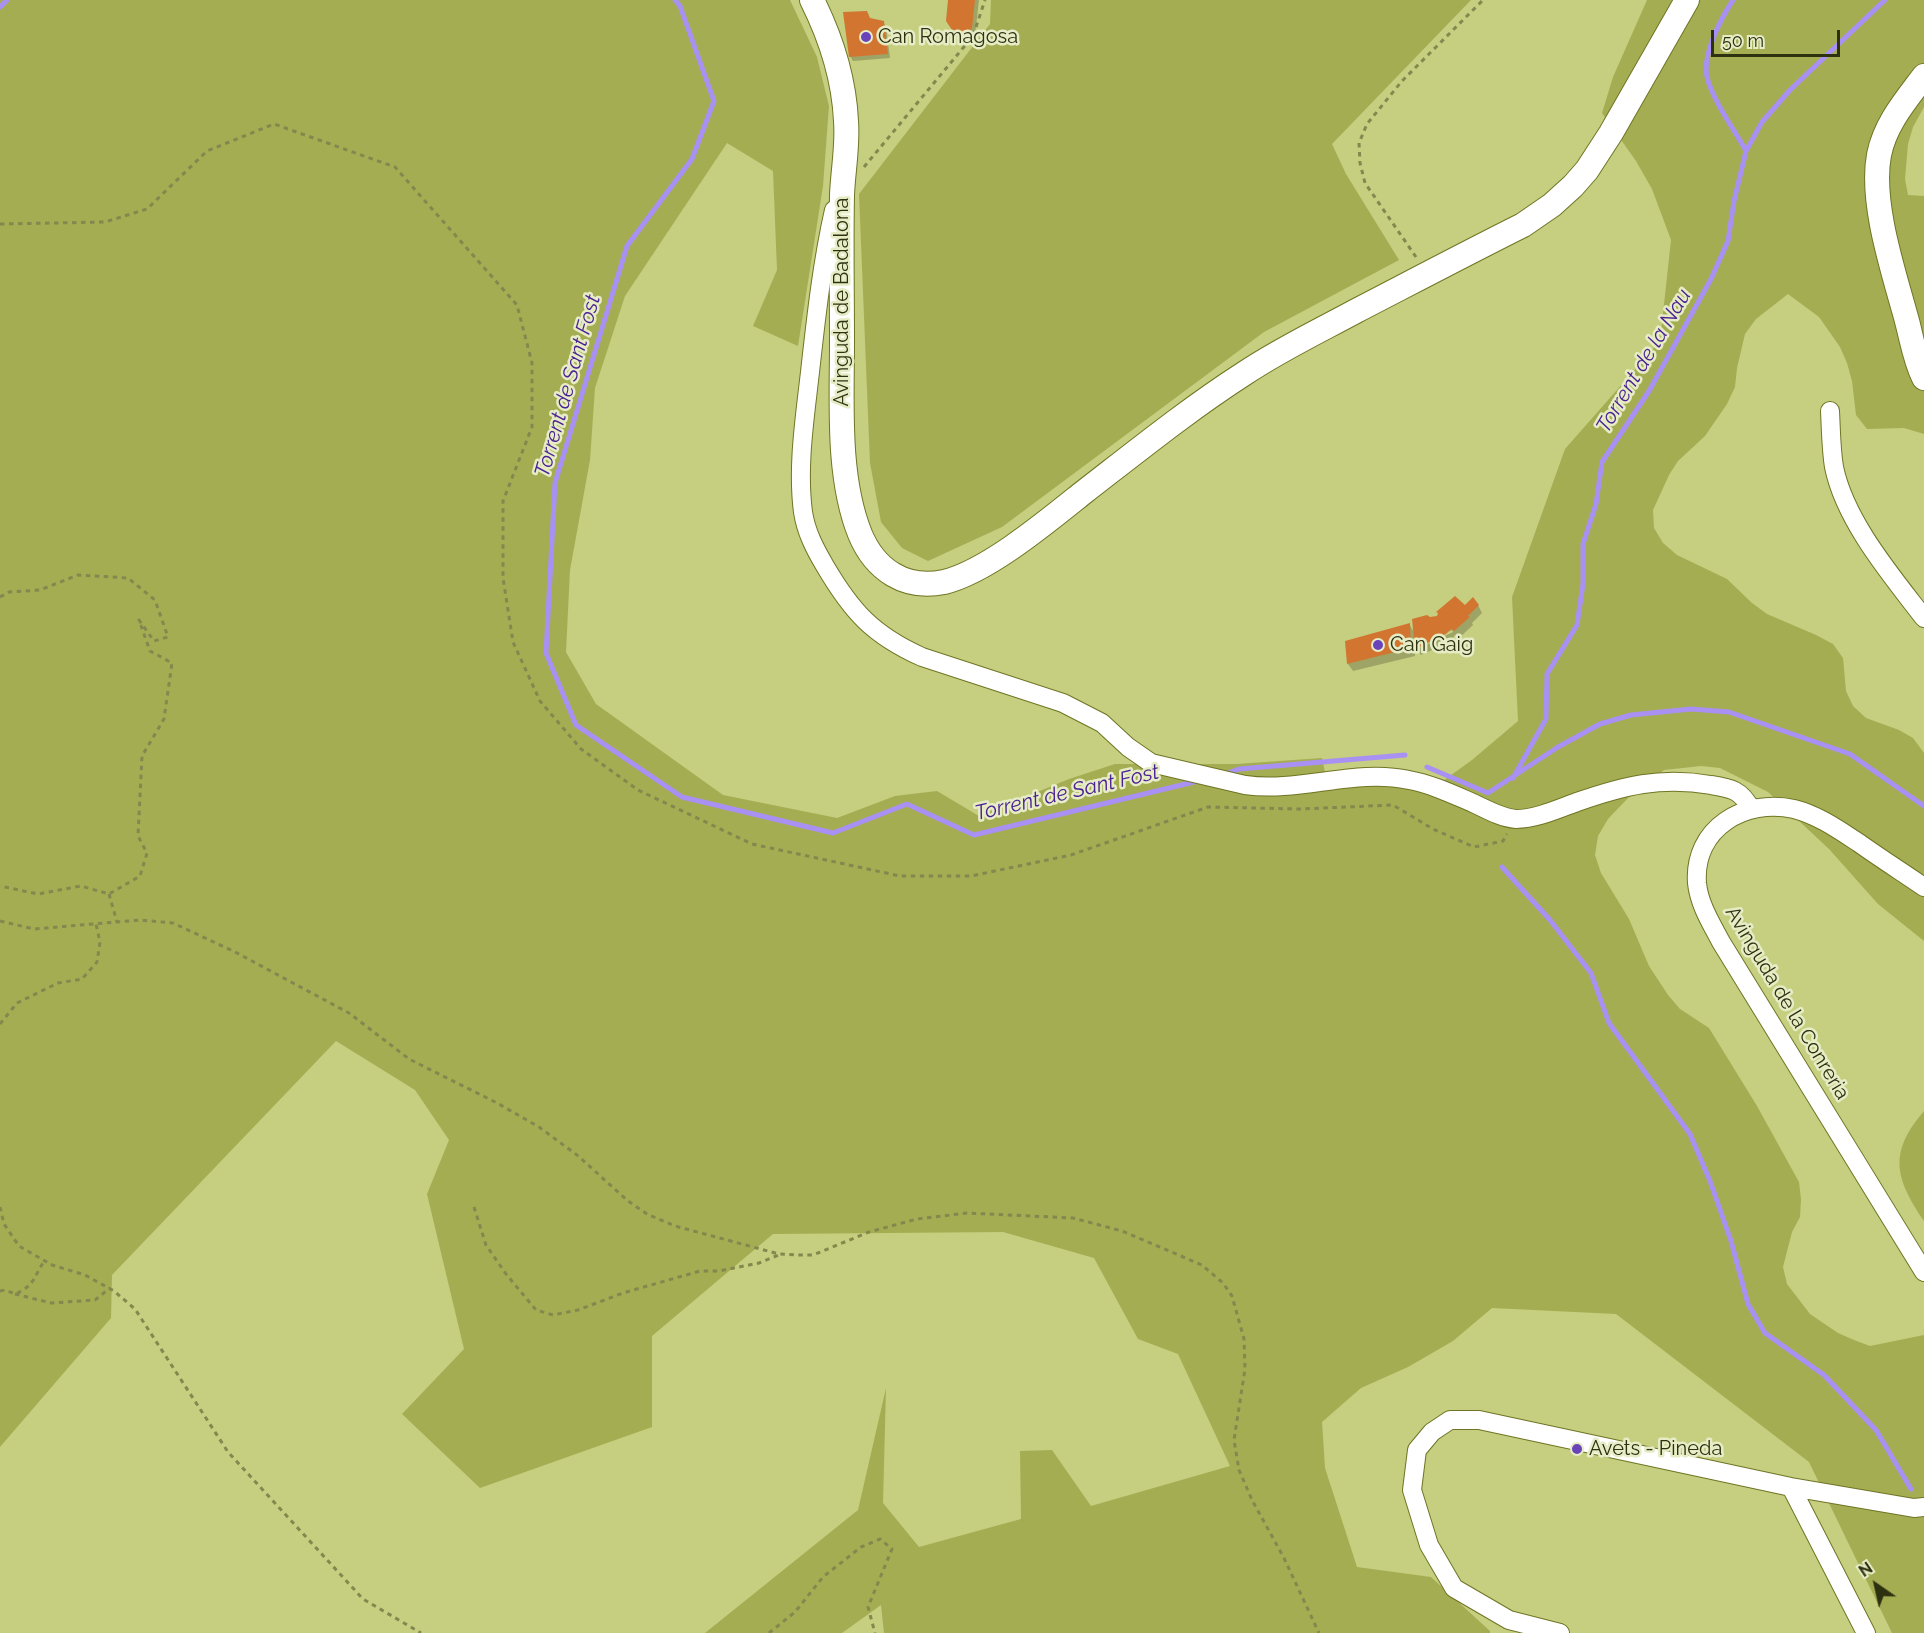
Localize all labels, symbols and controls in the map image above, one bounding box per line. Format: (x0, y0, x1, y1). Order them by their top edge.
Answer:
scale bar (1714, 18, 1843, 56)
place label: Can Romagosa (878, 25, 1018, 49)
marker: Can Romagosa (859, 30, 873, 44)
text: 50 m (1722, 30, 1764, 51)
street label: Avinguda de Badalona (830, 198, 854, 406)
water label: Torrent de la Nau (1591, 285, 1697, 437)
water label: Torrent de Sant Fost (530, 292, 606, 480)
place label: Can Gaig (1390, 633, 1473, 657)
marker: Can Gaig (1371, 638, 1385, 652)
water label: Torrent de Sant Fost (972, 760, 1162, 826)
street label: Avinguda de la Conreria (1720, 902, 1854, 1104)
place label: Avets - Pineda (1589, 1437, 1722, 1461)
marker: Avets - Pineda (1570, 1442, 1584, 1456)
north arrow (1846, 1555, 1906, 1615)
text: N (1855, 1558, 1876, 1581)

